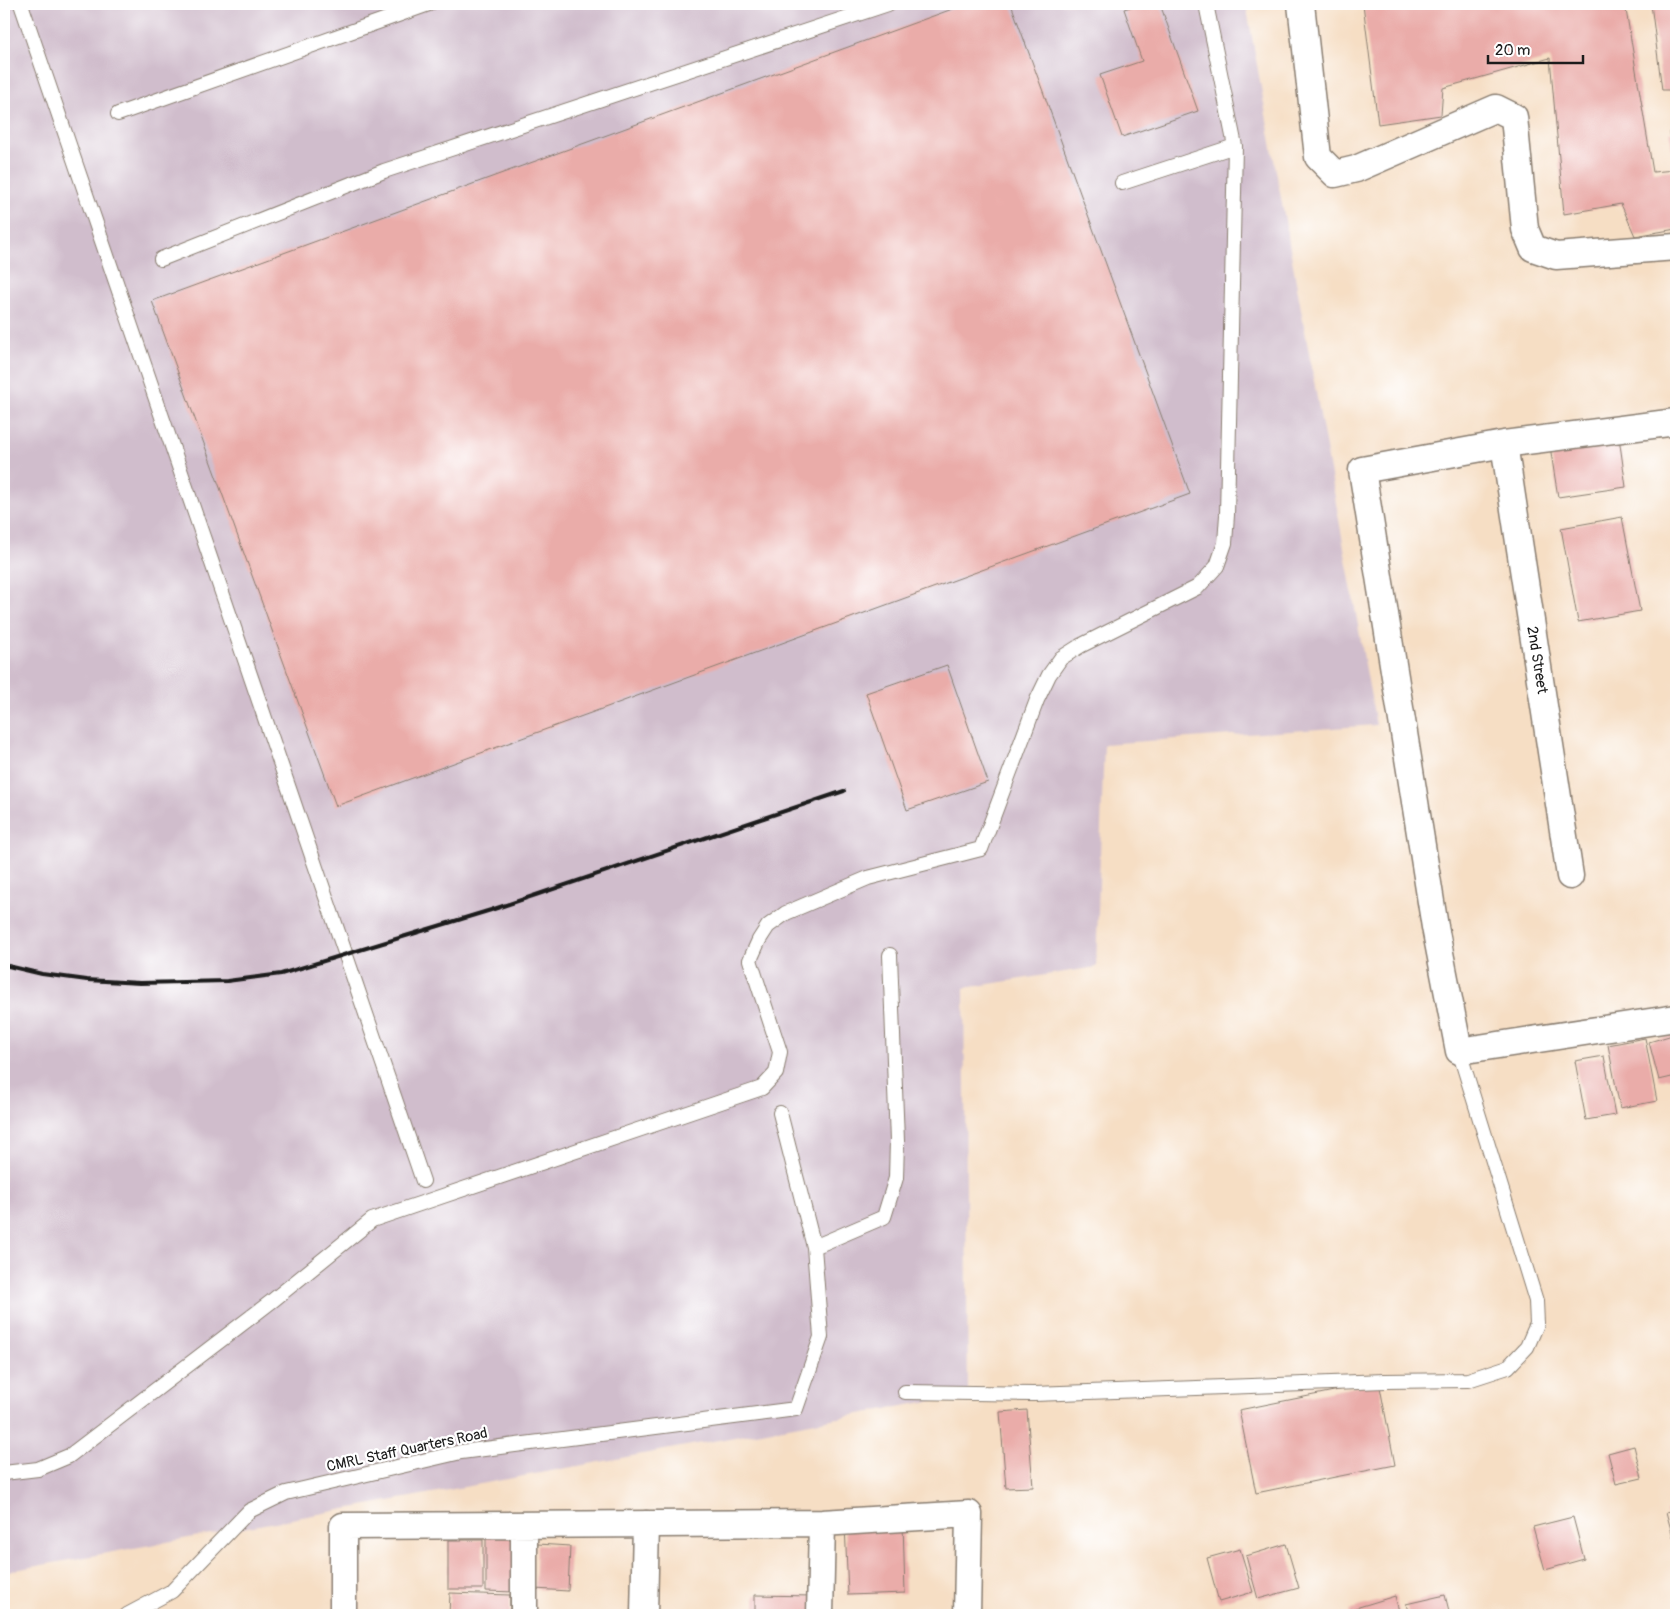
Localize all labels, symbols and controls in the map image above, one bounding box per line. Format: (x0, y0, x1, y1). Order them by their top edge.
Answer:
scale bar (1488, 32, 1582, 64)
text: 20 m (1495, 41, 1530, 60)
street label: 2nd Street (1522, 625, 1552, 696)
street label: CMRL Staff Quarters Road (325, 1424, 489, 1476)

